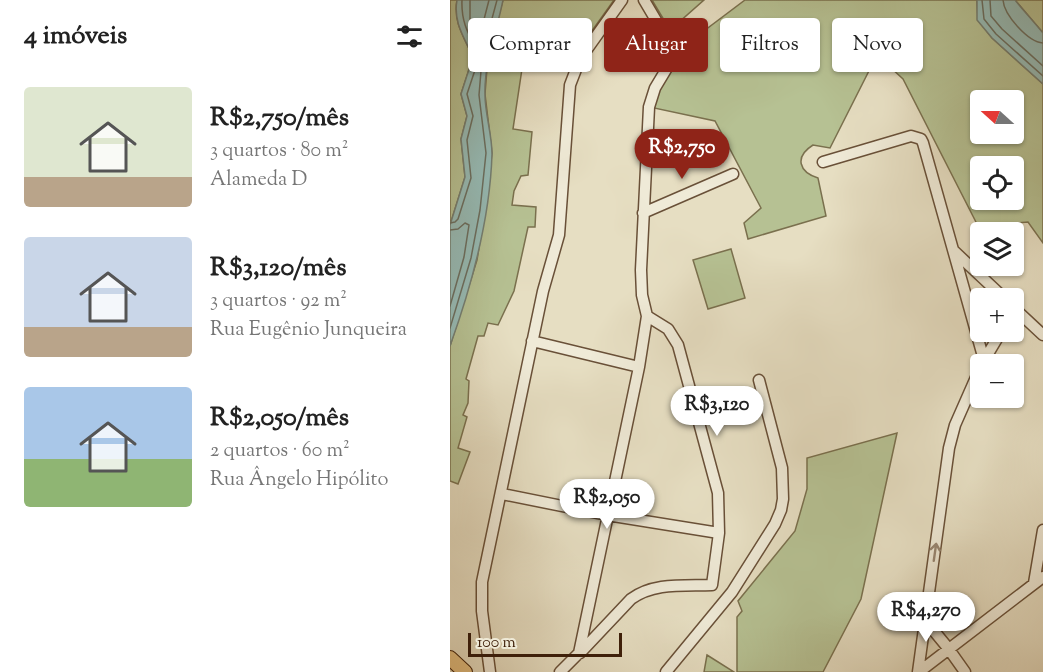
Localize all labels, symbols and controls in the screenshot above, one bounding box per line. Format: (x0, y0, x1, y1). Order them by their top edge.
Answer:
text: 4 imóveis (24, 18, 127, 55)
chip: Comprar (468, 18, 592, 72)
chip: Alugar (604, 18, 708, 72)
chip: Filtros (720, 18, 820, 72)
chip: Novo (832, 18, 923, 72)
icon: filters (393, 20, 426, 53)
north arrow (970, 90, 1024, 144)
map controls (970, 90, 1024, 408)
text: R$2,750/mês (210, 100, 349, 137)
icon: home (72, 111, 144, 183)
pin: R$2,750 (627, 129, 737, 180)
text: R$2,750 (649, 134, 715, 163)
text: 3 quartos · 80 m² (210, 137, 349, 166)
button: locate (970, 156, 1024, 210)
text: Alameda D (210, 166, 307, 195)
button: layers (970, 222, 1024, 276)
text: R$3,120/mês (210, 250, 346, 287)
icon: home (72, 261, 144, 333)
text: 3 quartos · 92 m² (210, 287, 347, 316)
button: + (970, 288, 1024, 342)
text: Rua Eugênio Junqueira (210, 316, 407, 345)
button: − (970, 354, 1024, 408)
pin: R$3,120 (662, 386, 772, 437)
text: R$3,120 (685, 391, 749, 420)
text: R$2,050/mês (210, 400, 349, 437)
icon: home (72, 411, 144, 483)
text: 2 quartos · 60 m² (210, 437, 350, 466)
text: Rua Ângelo Hipólito (210, 466, 388, 495)
pin: R$2,050 (552, 479, 662, 530)
text: R$2,050 (574, 484, 640, 513)
one-way arrow (929, 542, 940, 562)
pin: R$4,270 (871, 592, 981, 643)
text: R$4,270 (891, 597, 961, 626)
scale bar (468, 630, 622, 658)
text: 100 m (477, 632, 516, 655)

